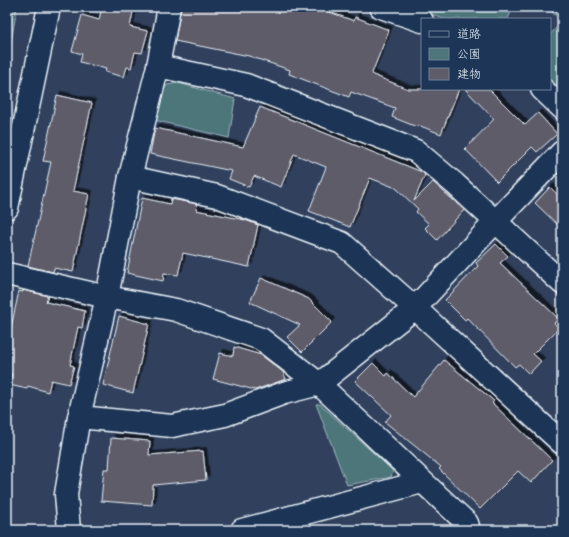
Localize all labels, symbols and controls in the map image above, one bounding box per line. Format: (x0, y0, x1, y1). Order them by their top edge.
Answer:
legend (421, 18, 551, 90)
text: 道路 (457, 28, 481, 43)
text: 公園 (457, 48, 481, 63)
text: 建物 (457, 68, 481, 83)

